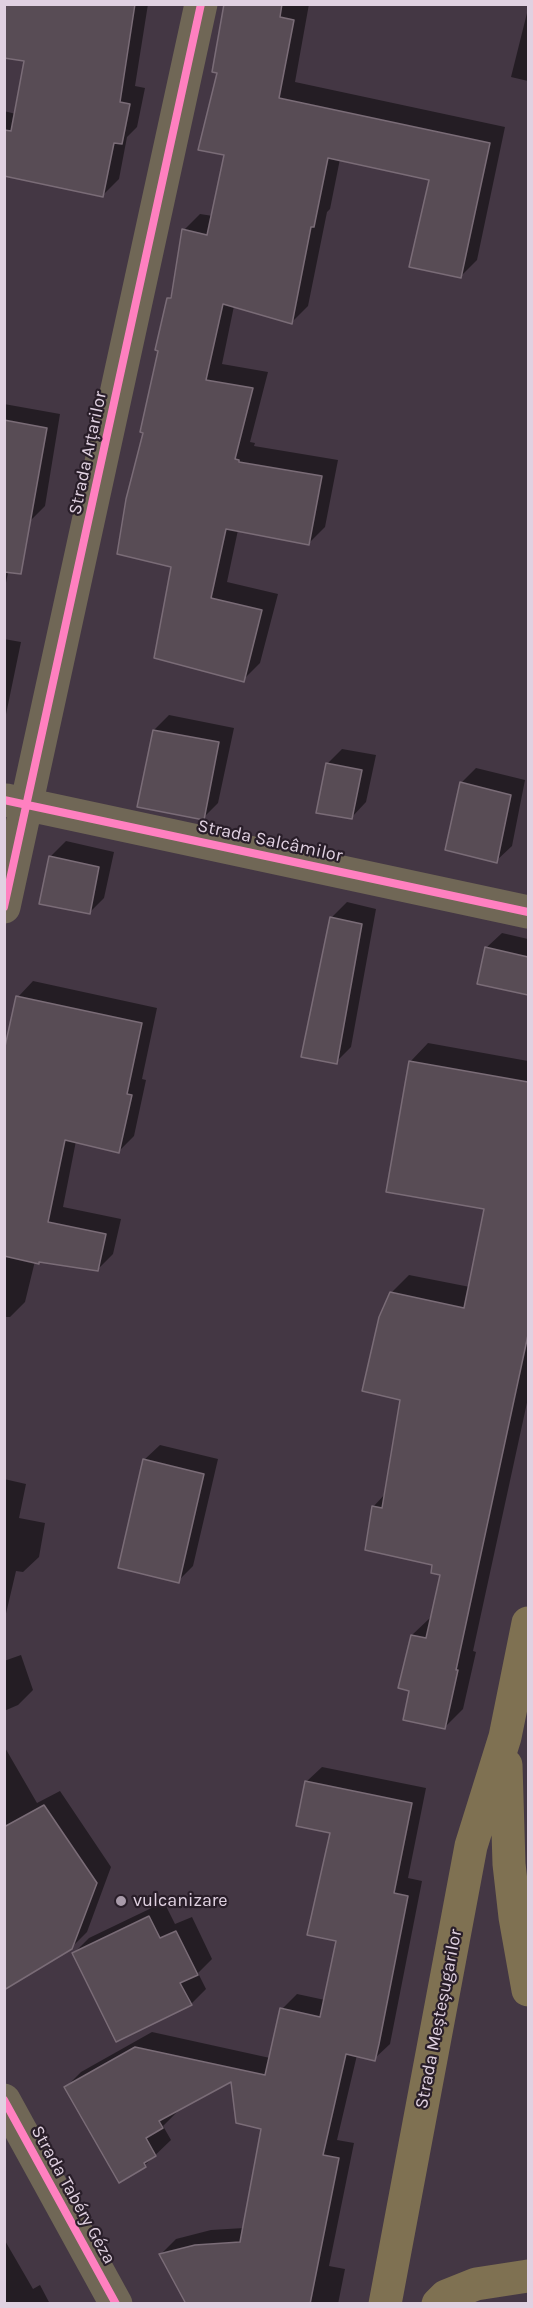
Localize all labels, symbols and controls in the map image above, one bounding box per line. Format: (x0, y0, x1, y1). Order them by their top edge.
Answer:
street label: Strada Arțarilor (64, 389, 112, 517)
street label: Strada Salcâmilor (196, 815, 344, 867)
place label: vulcanizare (133, 1890, 228, 1912)
marker: vulcanizare (114, 1894, 128, 1908)
street label: Strada Meșteșugarilor (411, 1927, 467, 2111)
street label: Strada Tabéry Géza (26, 2122, 120, 2268)

